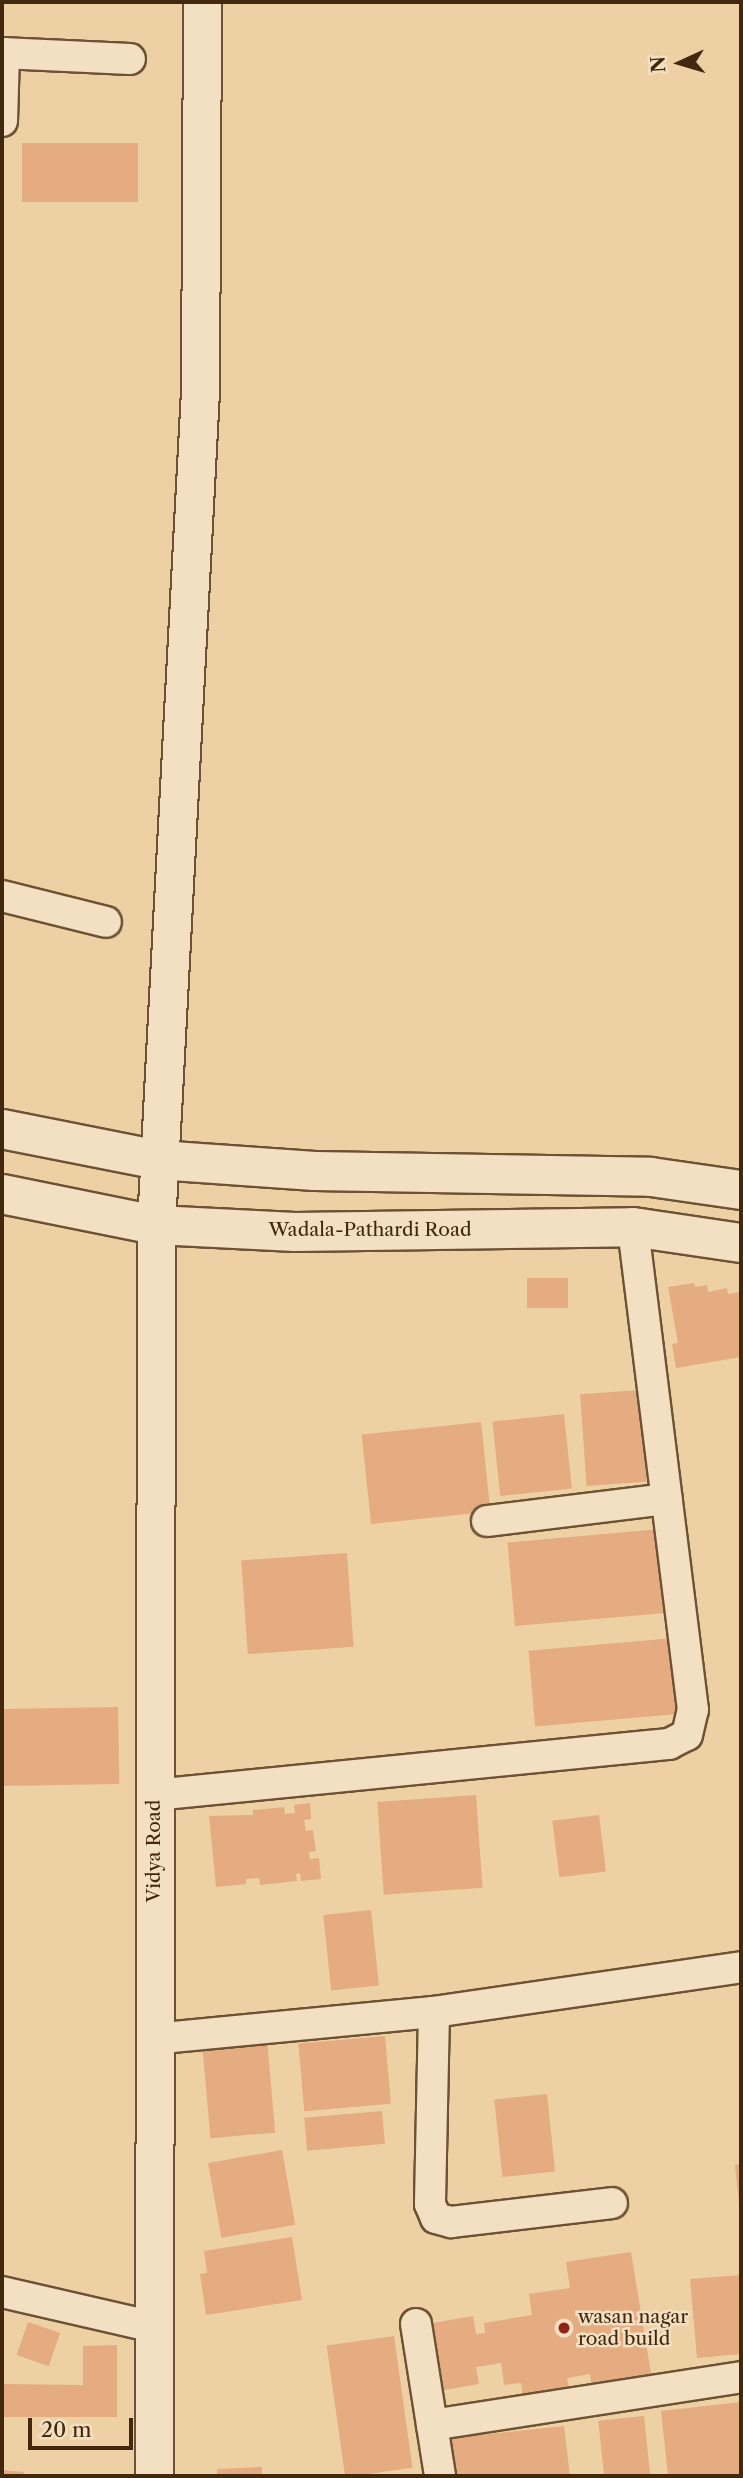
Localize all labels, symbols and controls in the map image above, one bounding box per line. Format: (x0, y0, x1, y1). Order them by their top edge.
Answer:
north arrow (645, 28, 715, 98)
text: N (647, 55, 671, 74)
street label: Wadala-Pathardi Road (268, 1219, 472, 1241)
street label: Vidya Road (143, 1799, 165, 1903)
place label: wasan nagar road build (578, 2306, 688, 2350)
marker: wasan nagar road build (556, 2320, 572, 2336)
scale bar (32, 2404, 136, 2448)
text: 20 m (41, 2417, 92, 2442)

